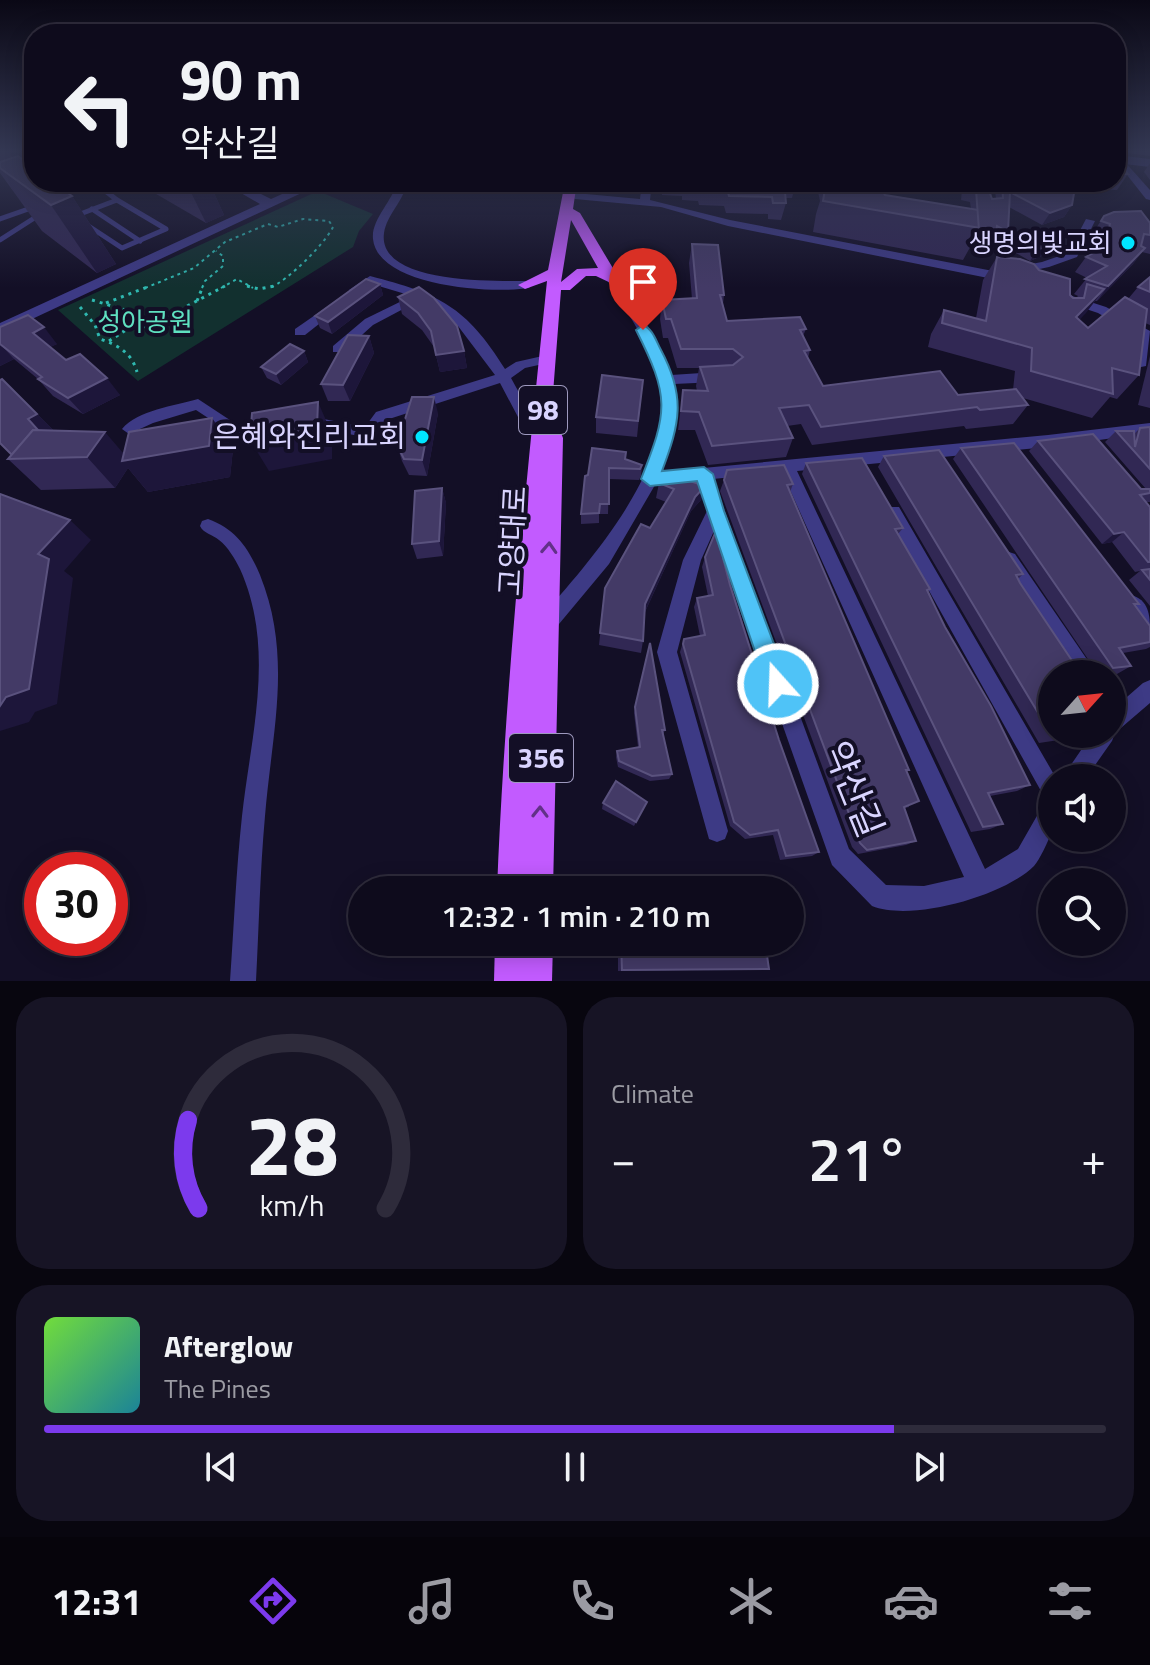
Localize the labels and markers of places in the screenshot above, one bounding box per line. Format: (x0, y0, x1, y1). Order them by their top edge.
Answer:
place label: 생명의빛교회 (968, 223, 1112, 262)
marker: 생명의빛교회 (1119, 234, 1137, 252)
pin (609, 248, 677, 330)
place label: 은혜와진리교회 (213, 413, 406, 459)
marker: 은혜와진리교회 (413, 428, 431, 446)

